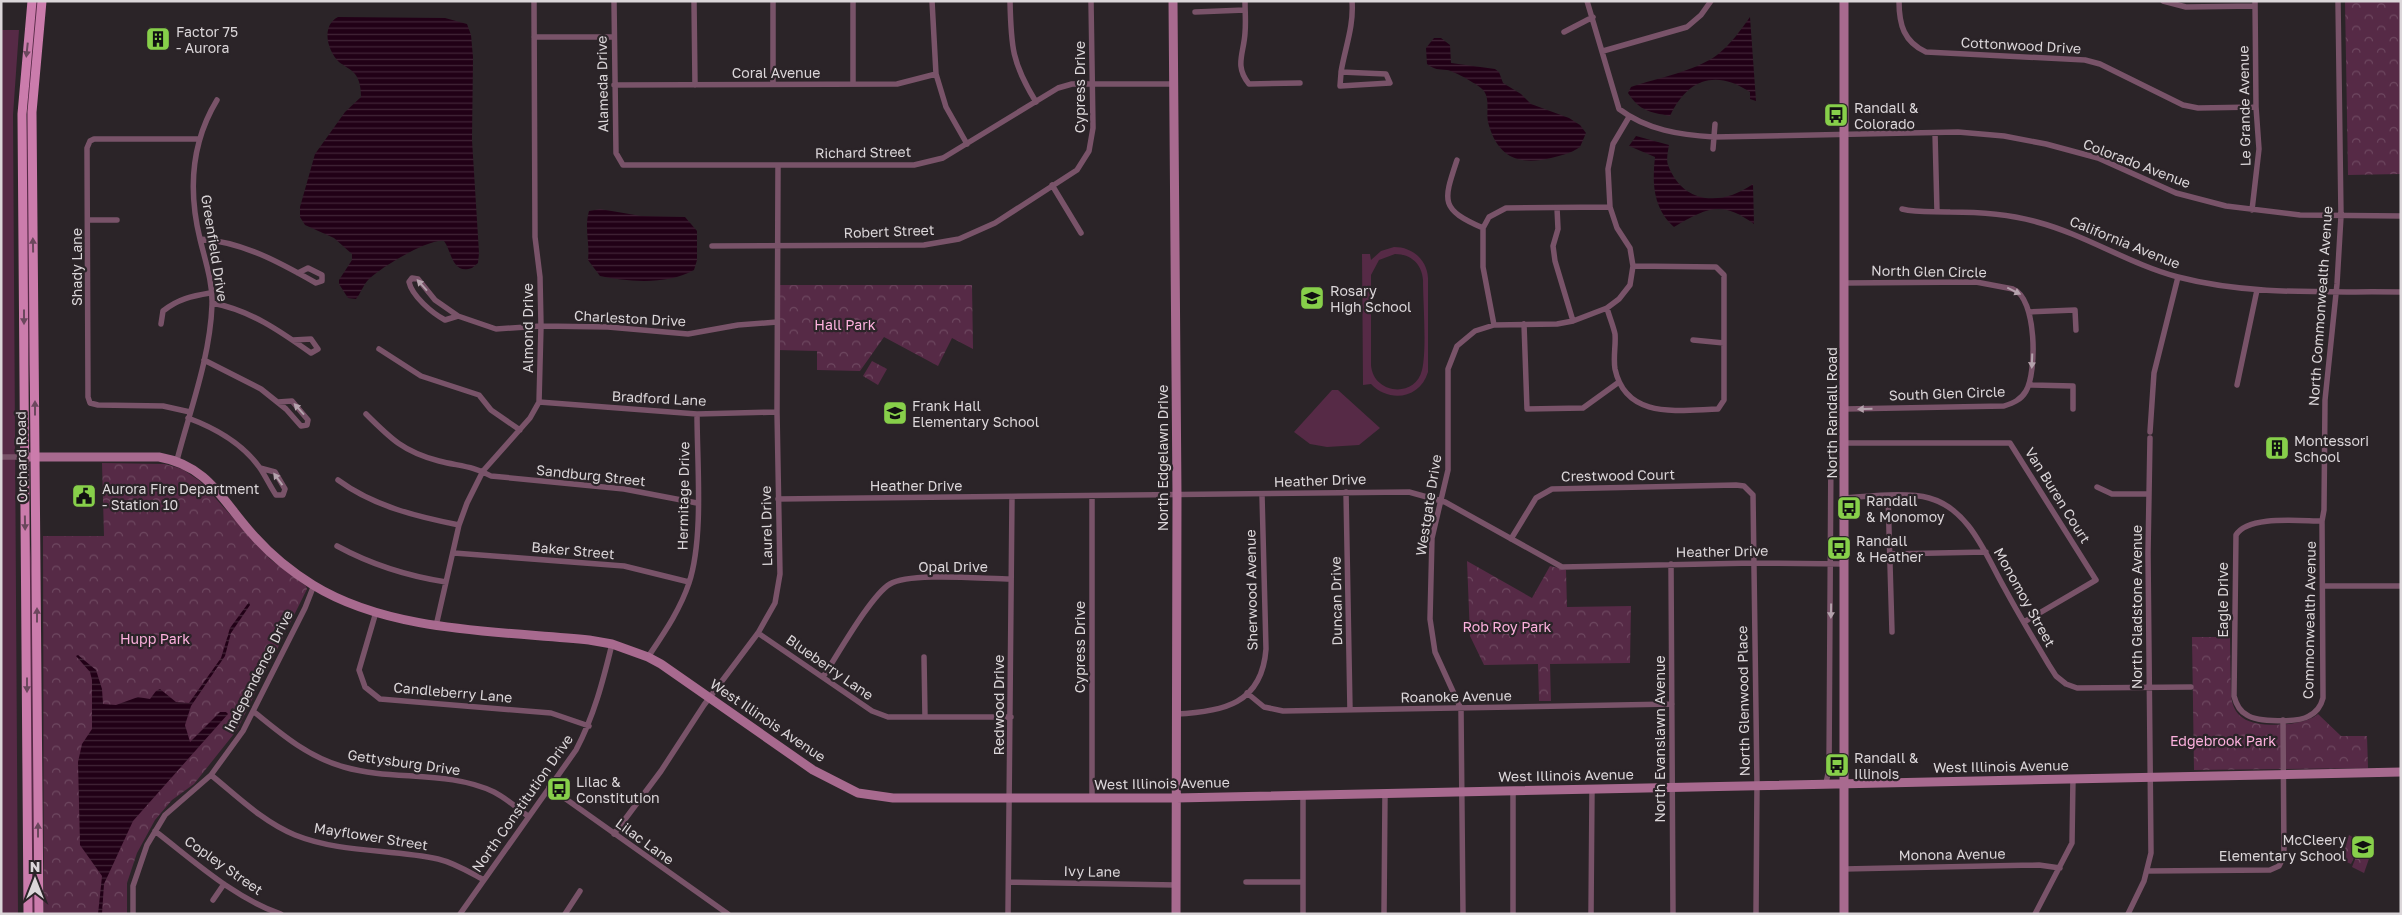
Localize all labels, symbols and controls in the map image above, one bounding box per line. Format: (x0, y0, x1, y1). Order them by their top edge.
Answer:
place label: Factor 75 - Aurora (176, 23, 238, 56)
building icon: Factor 75 - Aurora (145, 26, 171, 52)
street label: Cottonwood Drive (1960, 33, 2082, 57)
street label: Alameda Drive (593, 35, 611, 133)
street label: Cypress Drive (1071, 41, 1088, 133)
one-way arrow (23, 42, 31, 58)
street label: Le Grande Avenue (2234, 45, 2254, 167)
street label: Coral Avenue (732, 64, 820, 81)
place label: Randall & Colorado (1854, 99, 1919, 132)
bus stop icon: Randall & Colorado (1823, 102, 1849, 128)
street label: Colorado Avenue (2081, 135, 2193, 191)
street label: Richard Street (815, 143, 911, 161)
street label: Greenfield Drive (198, 193, 232, 303)
street label: North Commonwealth Avenue (2305, 205, 2335, 407)
street label: California Avenue (2067, 212, 2183, 272)
street label: Robert Street (843, 221, 935, 241)
street label: Shady Lane (68, 228, 85, 306)
one-way arrow (29, 237, 37, 253)
street label: North Glen Circle (1871, 261, 1987, 281)
one-way arrow (416, 278, 427, 291)
place label: Rosary High School (1330, 282, 1412, 315)
street label: Almond Drive (519, 283, 536, 373)
school or university icon: Rosary High School (1299, 285, 1325, 311)
one-way arrow (2007, 287, 2022, 296)
street label: Charleston Drive (574, 307, 686, 329)
one-way arrow (20, 309, 28, 325)
park label: Hall Park (814, 316, 876, 333)
street label: North Randall Road (1823, 347, 1840, 479)
one-way arrow (2028, 353, 2036, 369)
street label: South Glen Circle (1888, 382, 2006, 404)
street label: North Edgelawn Drive (1154, 385, 1171, 531)
street label: Bradford Lane (611, 387, 707, 409)
place label: Frank Hall Elementary School (912, 397, 1039, 430)
one-way arrow (31, 400, 39, 416)
school or university icon: Frank Hall Elementary School (882, 400, 908, 426)
one-way arrow (293, 404, 305, 416)
one-way arrow (1857, 405, 1873, 413)
street label: Orchard Road (12, 411, 30, 503)
place label: Montessori School (2294, 432, 2369, 465)
building icon: Montessori School (2264, 435, 2290, 461)
street label: Hermitage Drive (674, 441, 692, 551)
street label: Van Buren Court (2022, 444, 2094, 546)
street label: Westgate Drive (1412, 453, 1444, 557)
street label: Sandburg Street (535, 461, 647, 489)
street label: Crestwood Court (1561, 466, 1675, 484)
street label: Heather Drive (1273, 470, 1367, 490)
one-way arrow (273, 472, 283, 486)
street label: Heather Drive (870, 477, 962, 494)
place label: Aurora Fire Department - Station 10 (102, 480, 259, 513)
public building icon: Aurora Fire Department - Station 10 (71, 483, 97, 509)
street label: Laurel Drive (757, 486, 775, 566)
place label: Randall & Monomoy (1866, 492, 1945, 525)
bus stop icon: Randall & Monomoy (1836, 495, 1862, 521)
one-way arrow (21, 515, 29, 531)
street label: North Gladstone Avenue (2128, 525, 2145, 689)
street label: Sherwood Avenue (1241, 529, 1261, 651)
place label: Randall & Heather (1856, 532, 1924, 565)
bus stop icon: Randall & Heather (1826, 535, 1852, 561)
street label: Baker Street (531, 538, 615, 562)
street label: Commonwealth Avenue (2299, 541, 2319, 699)
street label: Heather Drive (1676, 542, 1768, 560)
street label: Monomoy Street (1991, 544, 2059, 650)
street label: Duncan Drive (1327, 556, 1345, 646)
street label: Opal Drive (918, 558, 988, 575)
street label: Eagle Drive (2214, 562, 2231, 638)
street label: Cypress Drive (1071, 601, 1088, 693)
one-way arrow (1827, 603, 1835, 619)
one-way arrow (32, 607, 40, 623)
street label: Independence Drive (220, 607, 296, 735)
park label: Rob Roy Park (1462, 618, 1552, 635)
street label: North Glenwood Place (1733, 626, 1753, 776)
park label: Hupp Park (120, 630, 190, 647)
street label: Blueberry Lane (783, 631, 877, 703)
street label: Redwood Drive (990, 655, 1007, 755)
street label: North Evanslawn Avenue (1651, 655, 1668, 823)
street label: West Illinois Avenue (707, 675, 829, 765)
one-way arrow (23, 678, 31, 694)
street label: Candleberry Lane (393, 678, 513, 706)
street label: Roanoke Avenue (1400, 687, 1512, 705)
street label: North Constitution Drive (468, 731, 576, 875)
park label: Edgebrook Park (2170, 732, 2276, 749)
street label: Gettysburg Drive (346, 746, 462, 778)
place label: Randall & Illinois (1854, 749, 1919, 782)
bus stop icon: Randall & Illinois (1824, 752, 1850, 778)
street label: West Illinois Avenue (1933, 756, 2069, 776)
street label: West Illinois Avenue (1498, 765, 1634, 785)
place label: Lilac & Constitution (576, 773, 660, 806)
street label: West Illinois Avenue (1094, 773, 1230, 793)
bus stop icon: Lilac & Constitution (546, 776, 572, 802)
street label: Lilac Lane (612, 814, 678, 868)
street label: Mayflower Street (313, 819, 429, 853)
one-way arrow (34, 822, 42, 838)
place label: McCleery Elementary School (2219, 831, 2346, 864)
street label: Copley Street (182, 832, 266, 898)
school or university icon: McCleery Elementary School (2350, 834, 2376, 860)
street label: Monona Avenue (1898, 845, 2006, 863)
north arrow (10, 855, 60, 905)
text: N (30, 858, 40, 875)
street label: Ivy Lane (1063, 862, 1121, 880)

